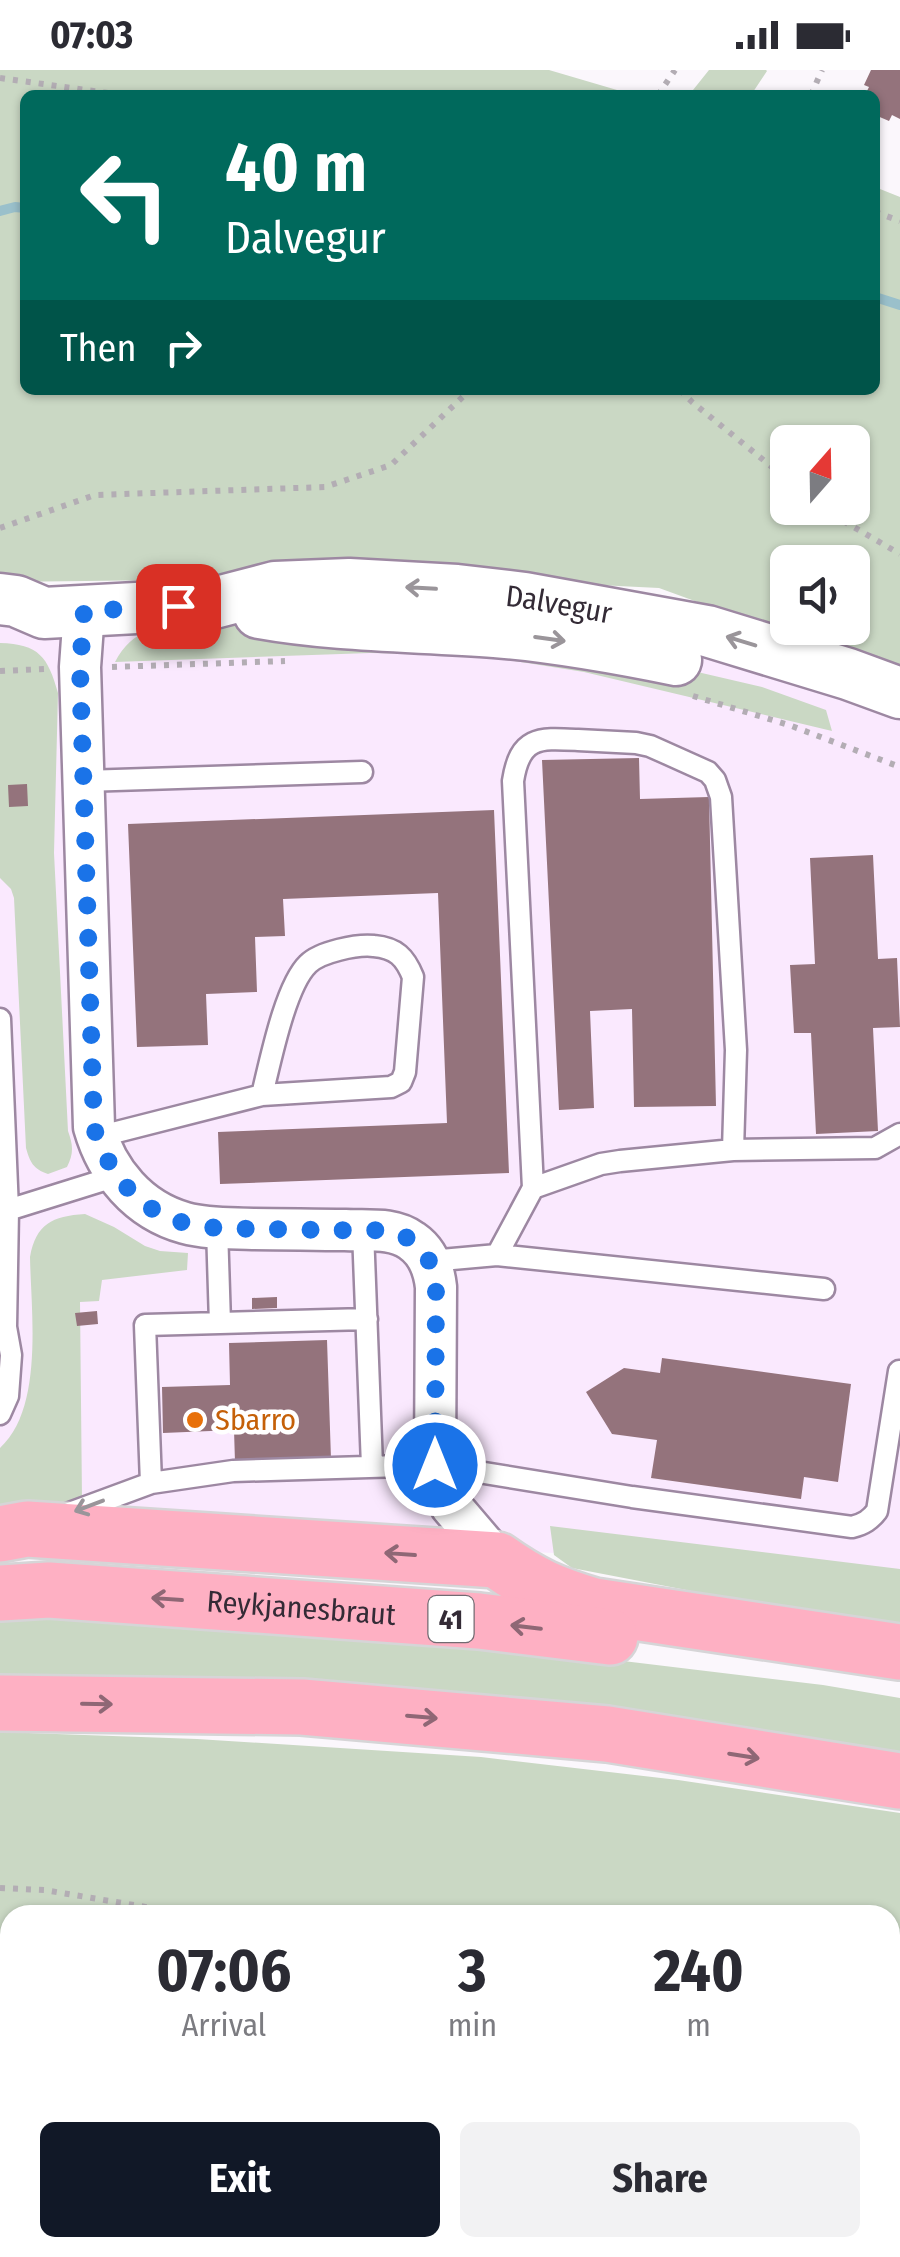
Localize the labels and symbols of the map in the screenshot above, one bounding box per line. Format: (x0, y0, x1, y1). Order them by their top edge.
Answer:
north arrow (770, 425, 870, 525)
pin (136, 564, 221, 649)
one-way arrow (405, 578, 437, 597)
street label: Dalvegur (504, 578, 615, 631)
one-way arrow (534, 631, 566, 649)
one-way arrow (726, 631, 757, 649)
place label: Sbarro (215, 1402, 296, 1438)
marker: Sbarro (184, 1409, 206, 1431)
position arrow (383, 1413, 487, 1517)
one-way arrow (74, 1498, 105, 1516)
one-way arrow (384, 1544, 416, 1563)
street label: Reykjanesbraut (205, 1583, 397, 1633)
one-way arrow (152, 1589, 184, 1608)
road number: 41 (428, 1596, 474, 1642)
one-way arrow (510, 1617, 543, 1636)
one-way arrow (80, 1694, 113, 1714)
one-way arrow (405, 1708, 438, 1727)
one-way arrow (728, 1747, 760, 1766)

